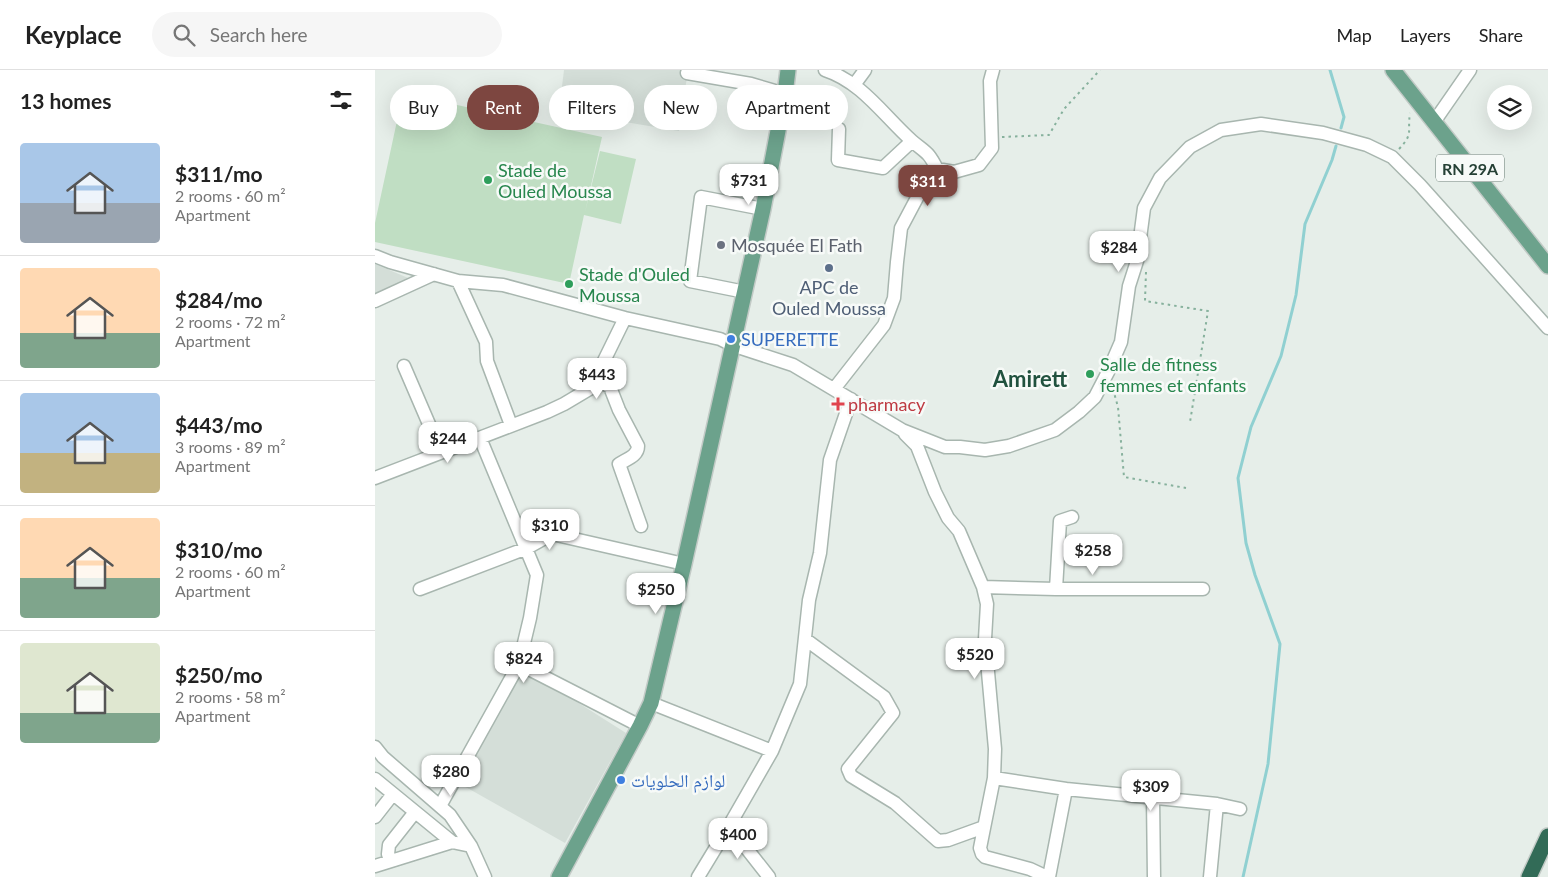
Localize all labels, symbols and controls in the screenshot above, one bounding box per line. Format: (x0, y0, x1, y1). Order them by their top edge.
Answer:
search box (152, 12, 502, 57)
text: Keyplace (25, 20, 122, 49)
icon: search (170, 21, 198, 49)
text: Search here (210, 23, 308, 46)
text: Map (1336, 24, 1372, 46)
text: Layers (1400, 24, 1451, 46)
text: Share (1479, 24, 1523, 46)
chip: Buy (390, 85, 457, 130)
chip: Rent (467, 85, 539, 130)
chip: Filters (549, 85, 634, 130)
chip: New (644, 85, 717, 130)
chip: Apartment (727, 85, 848, 130)
map controls (1487, 85, 1532, 130)
button: layers (1487, 85, 1532, 130)
icon: filters (327, 86, 355, 114)
text: 13 homes (20, 88, 111, 113)
road number: RN 29A (1436, 155, 1504, 182)
place label: Stade de Ouled Moussa (498, 159, 612, 202)
text: $311/mo (175, 161, 263, 186)
icon: home (60, 163, 120, 223)
pin: $731 (719, 164, 779, 206)
pin: $311 (898, 164, 958, 207)
text: $731 (730, 170, 768, 189)
text: $311 (909, 171, 947, 190)
marker: Stade de Ouled Moussa (482, 174, 494, 186)
text: 2 rooms · 60 m² (175, 186, 286, 205)
text: Apartment (175, 205, 250, 224)
pin: $284 (1089, 230, 1149, 273)
place label: Mosquée El Fath (731, 234, 863, 256)
text: $284 (1100, 237, 1138, 256)
marker: Mosquée El Fath (715, 239, 727, 251)
marker: APC de Ouled Moussa (823, 262, 835, 274)
place label: Stade d'Ouled Moussa (579, 263, 690, 306)
place label: APC de Ouled Moussa (772, 276, 886, 319)
marker: Stade d'Ouled Moussa (563, 278, 575, 290)
text: $284/mo (175, 287, 263, 312)
icon: home (60, 288, 120, 348)
text: 2 rooms · 72 m² (175, 312, 286, 331)
place label: SUPERETTE (741, 328, 839, 350)
text: Apartment (175, 331, 250, 350)
marker: SUPERETTE (725, 333, 737, 345)
place label: Salle de fitness femmes et enfants (1100, 353, 1247, 396)
pin: $443 (567, 358, 627, 400)
text: $443 (578, 364, 616, 383)
district label: Amirett (992, 365, 1068, 392)
marker: Salle de fitness femmes et enfants (1084, 368, 1096, 380)
place label: pharmacy (848, 393, 926, 415)
marker: pharmacy (832, 398, 844, 410)
text: $443/mo (175, 412, 263, 437)
icon: home (60, 413, 120, 473)
pin: $244 (418, 422, 478, 464)
text: $244 (429, 428, 467, 447)
text: 3 rooms · 89 m² (175, 437, 286, 456)
text: Apartment (175, 456, 250, 475)
pin: $310 (520, 508, 580, 551)
text: $310 (531, 515, 569, 534)
pin: $258 (1063, 534, 1123, 576)
text: $310/mo (175, 537, 263, 562)
icon: home (60, 538, 120, 598)
text: $258 (1074, 540, 1112, 559)
text: 2 rooms · 60 m² (175, 562, 286, 581)
pin: $250 (626, 572, 686, 615)
text: $250 (637, 579, 675, 598)
text: Apartment (175, 581, 250, 600)
pin: $520 (945, 638, 1005, 680)
pin: $824 (494, 642, 554, 684)
text: $520 (956, 644, 994, 663)
text: $824 (505, 648, 543, 667)
text: $250/mo (175, 662, 263, 687)
icon: home (60, 663, 120, 723)
text: 2 rooms · 58 m² (175, 687, 286, 706)
text: Apartment (175, 706, 250, 725)
pin: $280 (421, 754, 481, 797)
text: $280 (432, 761, 470, 780)
place label: لوازم الحلويات (631, 769, 725, 793)
pin: $309 (1121, 770, 1181, 812)
marker: لوازم الحلويات (615, 774, 627, 786)
text: $309 (1132, 776, 1170, 795)
pin: $400 (708, 818, 768, 860)
text: $400 (719, 824, 757, 843)

